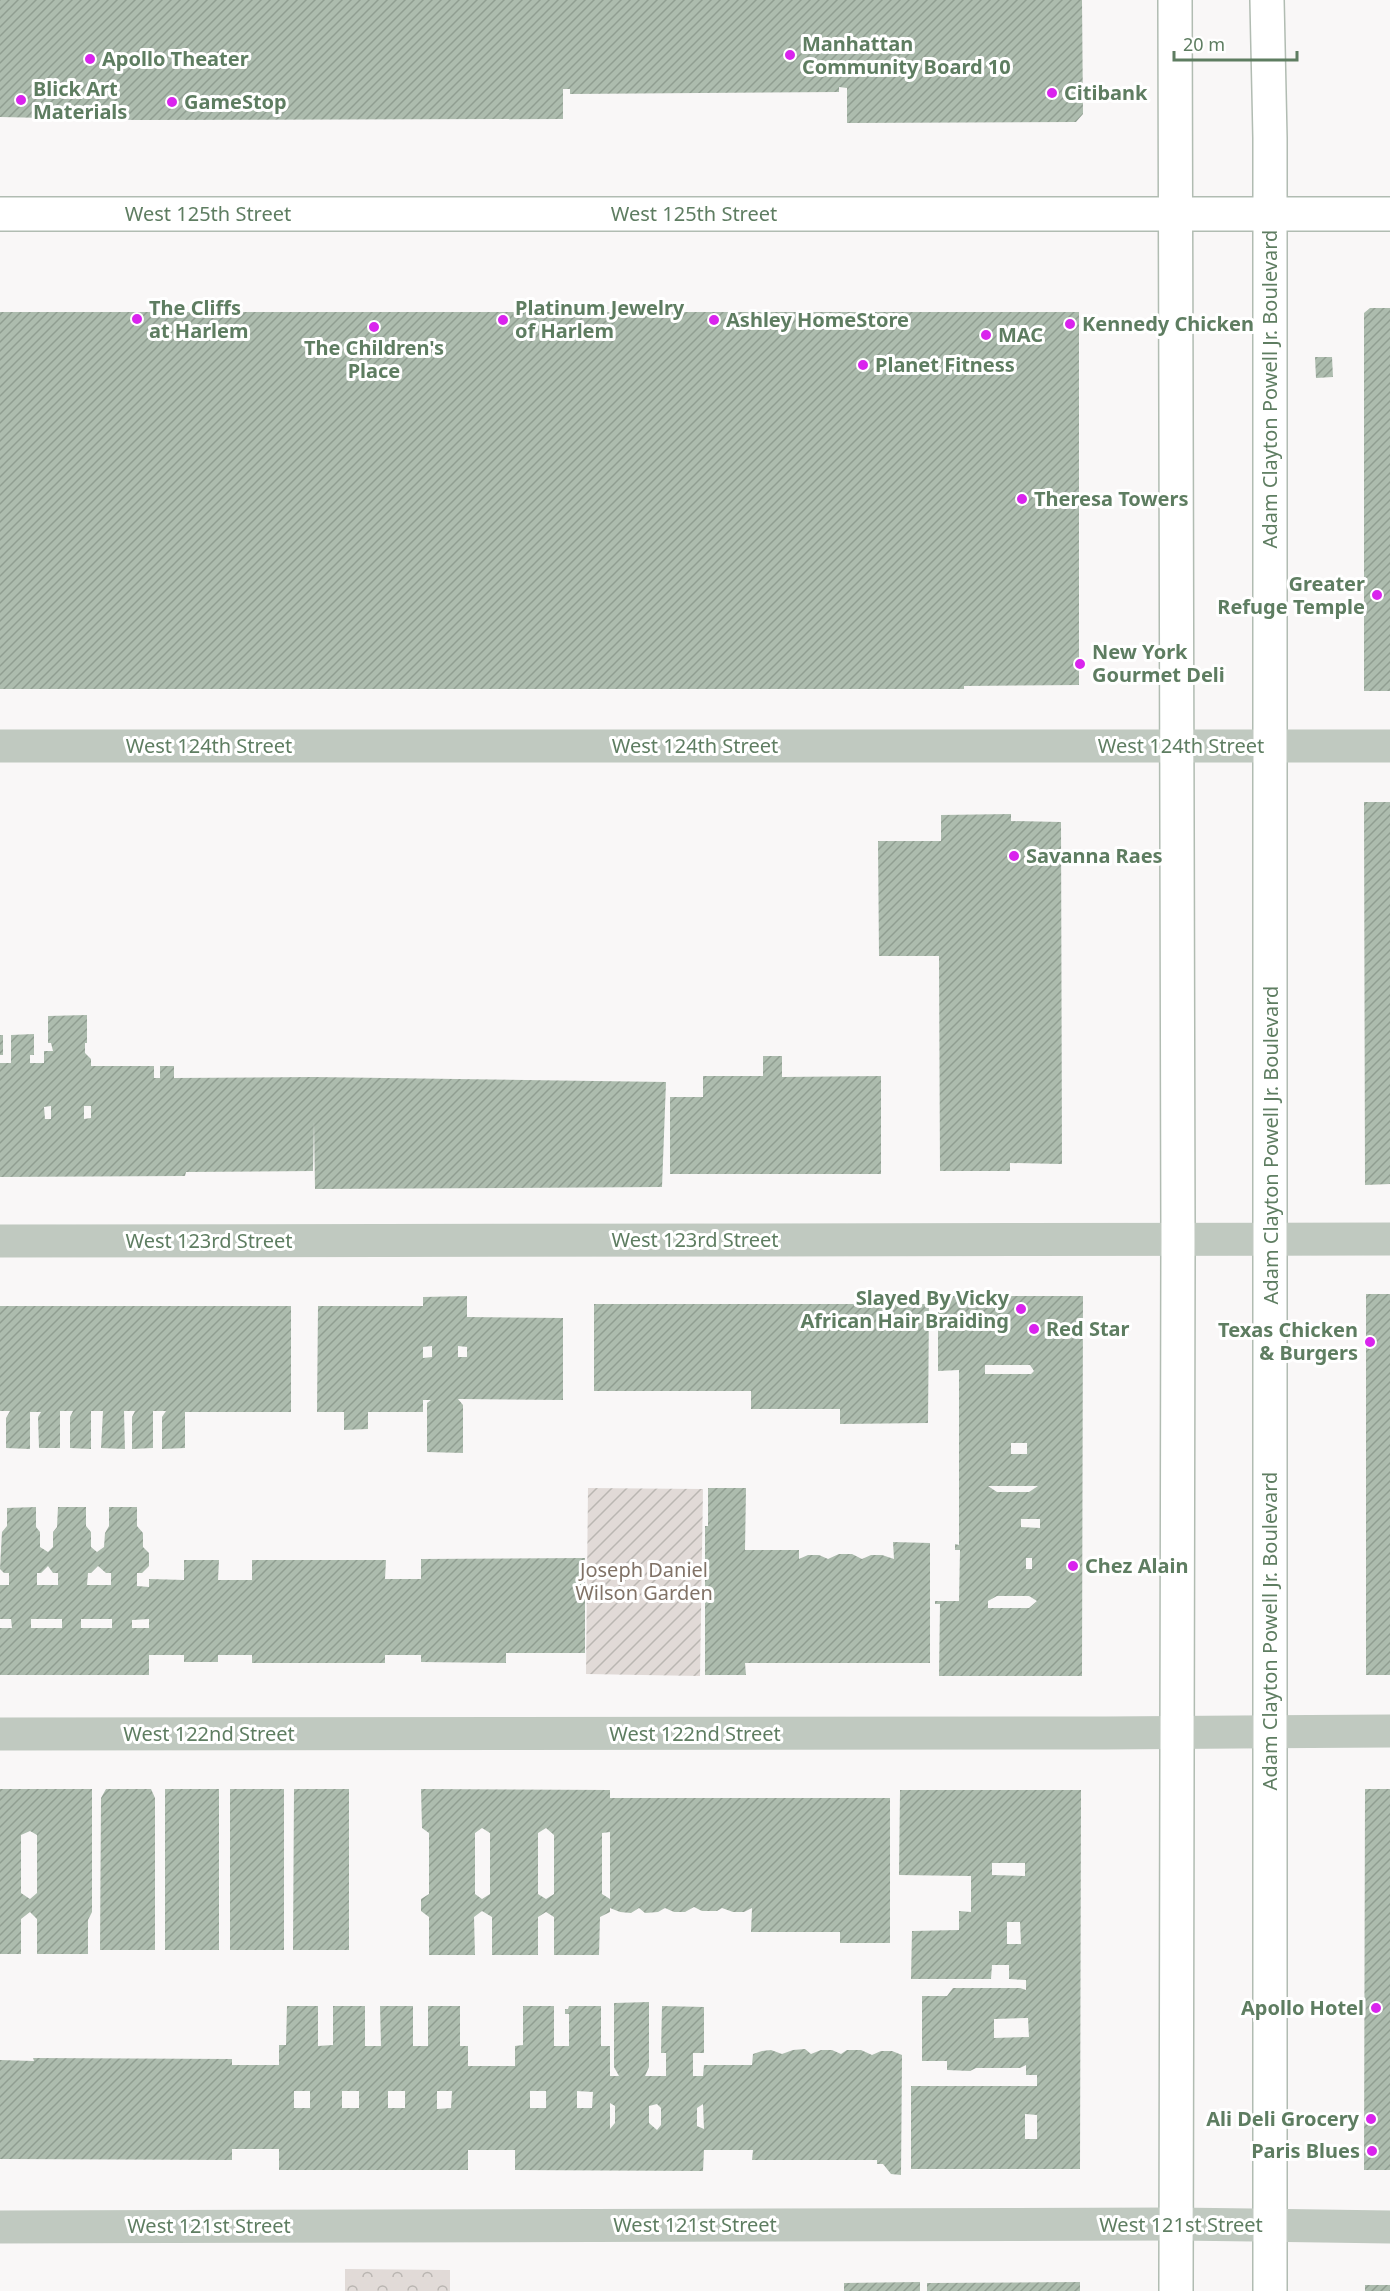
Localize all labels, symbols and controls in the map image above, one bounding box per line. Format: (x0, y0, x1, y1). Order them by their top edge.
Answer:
scale bar (1174, 24, 1297, 62)
place label: Manhattan Community Board 10 (802, 30, 1011, 80)
text: 20 m (1183, 32, 1225, 56)
place label: Apollo Theater (102, 45, 249, 72)
marker: Manhattan Community Board 10 (783, 48, 797, 62)
marker: Apollo Theater (83, 52, 97, 66)
place label: Blick Art Materials (33, 75, 127, 125)
place label: Citibank (1064, 79, 1148, 106)
marker: Citibank (1045, 86, 1059, 100)
place label: GameStop (184, 88, 287, 115)
marker: Blick Art Materials (14, 93, 28, 107)
marker: GameStop (165, 95, 179, 109)
street label: West 125th Street (125, 200, 291, 227)
street label: West 125th Street (611, 200, 777, 227)
street label: Adam Clayton Powell Jr. Boulevard (1256, 230, 1283, 548)
place label: The Cliffs at Harlem (149, 294, 248, 344)
place label: Platinum Jewelry of Harlem (515, 294, 685, 344)
place label: Ashley HomeStore (726, 306, 909, 333)
place label: Kennedy Chicken (1082, 310, 1254, 337)
marker: The Cliffs at Harlem (130, 312, 144, 326)
marker: Platinum Jewelry of Harlem (496, 313, 510, 327)
marker: Ashley HomeStore (707, 313, 721, 327)
marker: Kennedy Chicken (1063, 317, 1077, 331)
marker: The Children's Place (367, 320, 381, 334)
place label: MAC (998, 321, 1043, 348)
marker: MAC (979, 328, 993, 342)
place label: The Children's Place (304, 334, 444, 384)
place label: Planet Fitness (875, 351, 1015, 378)
marker: Planet Fitness (856, 358, 870, 372)
place label: Theresa Towers (1034, 485, 1188, 512)
marker: Theresa Towers (1015, 492, 1029, 506)
place label: Greater Refuge Temple (1217, 570, 1365, 620)
marker: Greater Refuge Temple (1370, 588, 1384, 602)
place label: New York Gourmet Deli (1092, 638, 1225, 688)
marker: New York Gourmet Deli (1073, 657, 1087, 671)
street label: West 124th Street (126, 732, 292, 759)
street label: West 124th Street (612, 732, 778, 759)
street label: West 124th Street (1098, 732, 1264, 759)
place label: Savanna Raes (1026, 842, 1163, 869)
marker: Savanna Raes (1007, 849, 1021, 863)
street label: Adam Clayton Powell Jr. Boulevard (1257, 986, 1284, 1304)
street label: West 123rd Street (612, 1226, 779, 1253)
street label: West 123rd Street (126, 1227, 293, 1254)
place label: Slayed By Vicky African Hair Braiding (801, 1284, 1010, 1334)
marker: Slayed By Vicky African Hair Braiding (1014, 1302, 1028, 1316)
place label: Red Star (1046, 1315, 1130, 1342)
place label: Texas Chicken & Burgers (1218, 1316, 1358, 1366)
marker: Red Star (1027, 1322, 1041, 1336)
marker: Texas Chicken & Burgers (1363, 1335, 1377, 1349)
street label: Adam Clayton Powell Jr. Boulevard (1256, 1472, 1283, 1790)
place label: Chez Alain (1085, 1552, 1188, 1579)
park label: Joseph Daniel Wilson Garden (575, 1556, 713, 1606)
marker: Chez Alain (1066, 1559, 1080, 1573)
street label: West 122nd Street (123, 1720, 295, 1747)
street label: West 122nd Street (609, 1720, 781, 1747)
place label: Apollo Hotel (1241, 1994, 1364, 2021)
marker: Apollo Hotel (1369, 2001, 1383, 2015)
place label: Ali Deli Grocery (1206, 2105, 1360, 2132)
marker: Ali Deli Grocery (1364, 2112, 1378, 2126)
place label: Paris Blues (1251, 2137, 1360, 2164)
marker: Paris Blues (1365, 2144, 1379, 2158)
street label: West 121st Street (613, 2211, 777, 2238)
street label: West 121st Street (1099, 2211, 1263, 2238)
street label: West 121st Street (127, 2212, 291, 2239)

